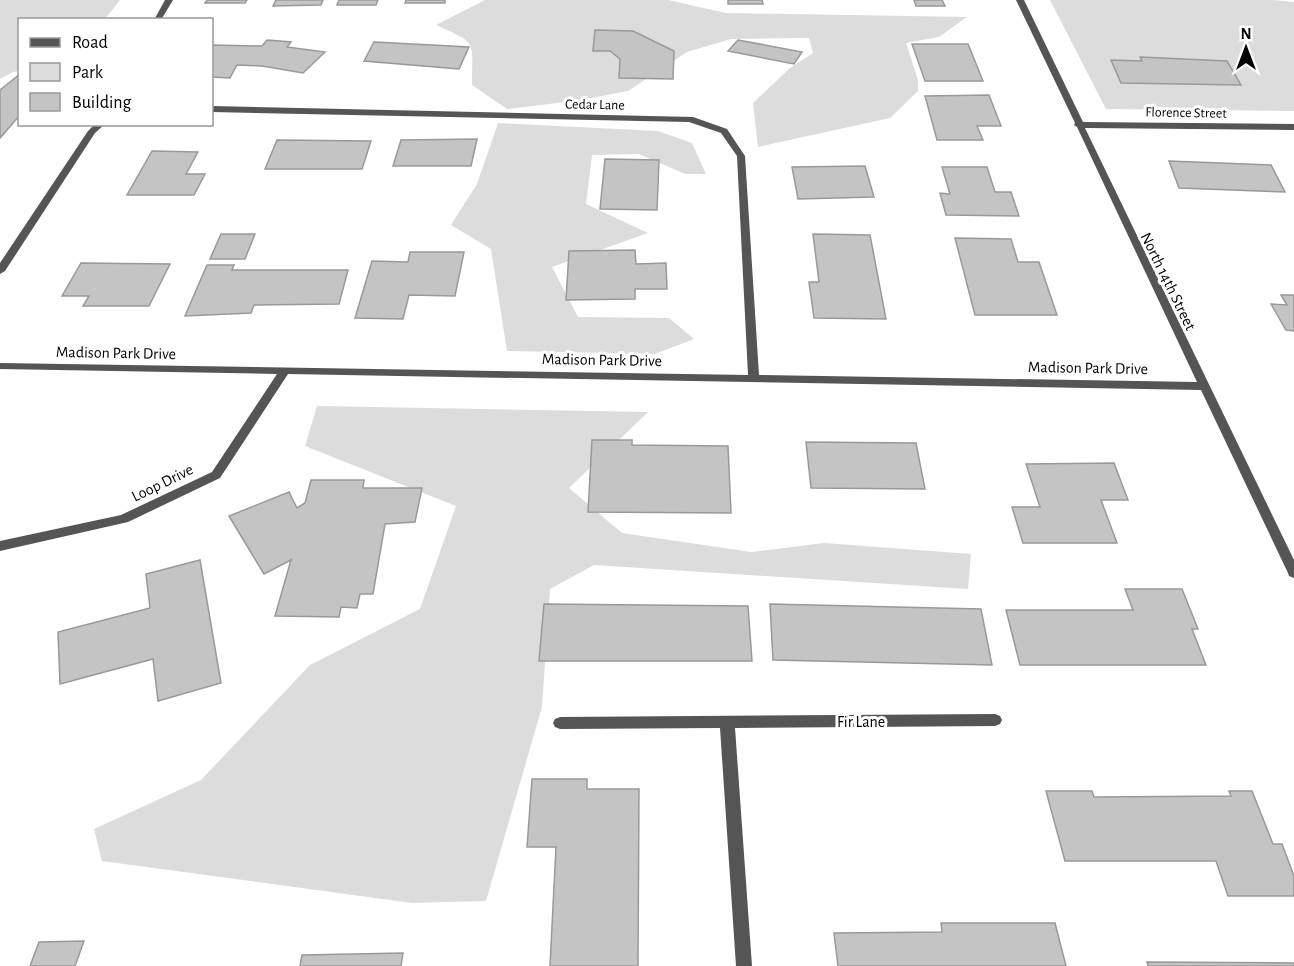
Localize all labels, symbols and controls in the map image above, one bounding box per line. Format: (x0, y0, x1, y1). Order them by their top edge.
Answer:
legend (18, 18, 213, 126)
north arrow (1216, 18, 1276, 78)
text: N (1240, 26, 1252, 42)
text: Road (72, 34, 108, 52)
text: Park (72, 64, 104, 82)
text: Building (72, 94, 132, 112)
street label: Cedar Lane (565, 97, 625, 113)
street label: Florence Street (1145, 105, 1227, 121)
street label: North 14th Street (1138, 230, 1199, 333)
street label: Madison Park Drive (56, 344, 176, 362)
street label: Madison Park Drive (542, 351, 662, 369)
street label: Madison Park Drive (1028, 359, 1148, 377)
street label: Loop Drive (129, 461, 196, 505)
street label: Fir Lane (837, 714, 885, 730)

